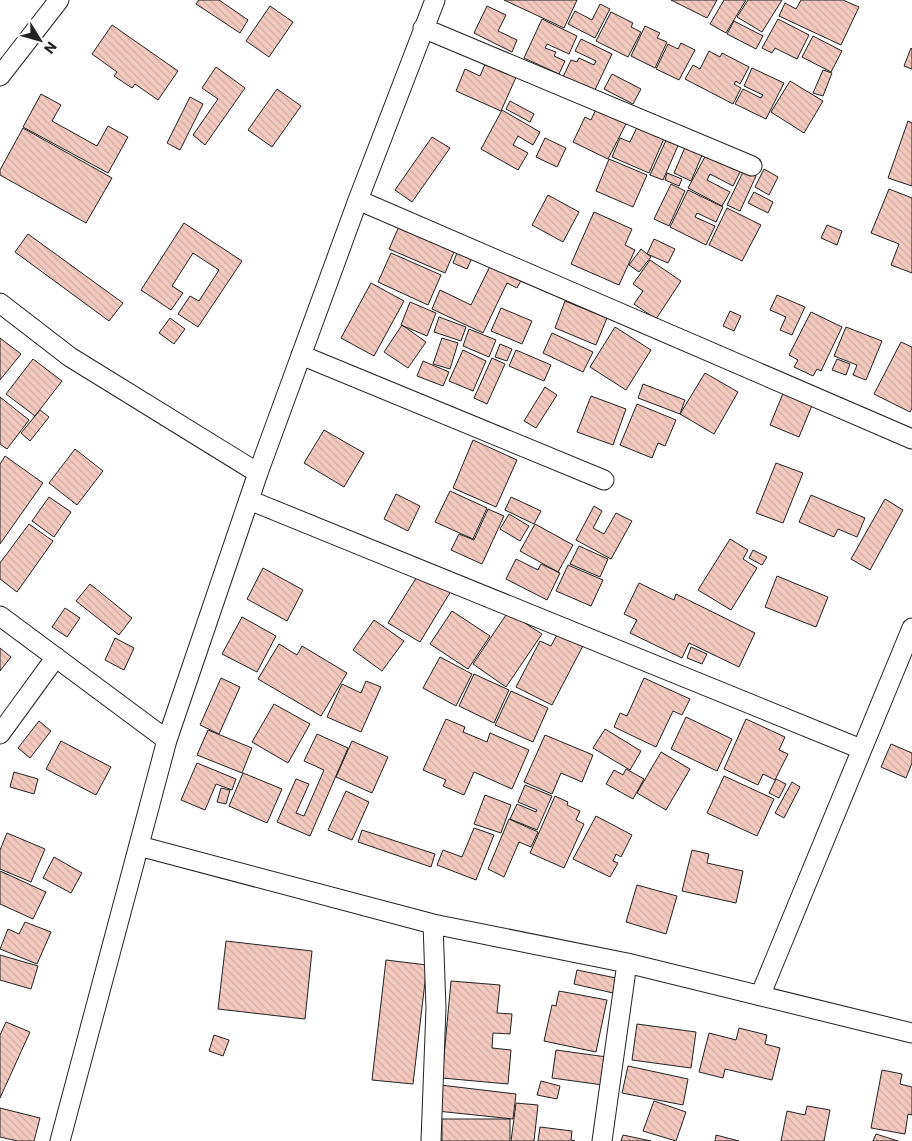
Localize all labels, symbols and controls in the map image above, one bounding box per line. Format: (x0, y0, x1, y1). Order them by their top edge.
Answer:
north arrow (15, 15, 65, 65)
text: N (41, 39, 61, 57)

